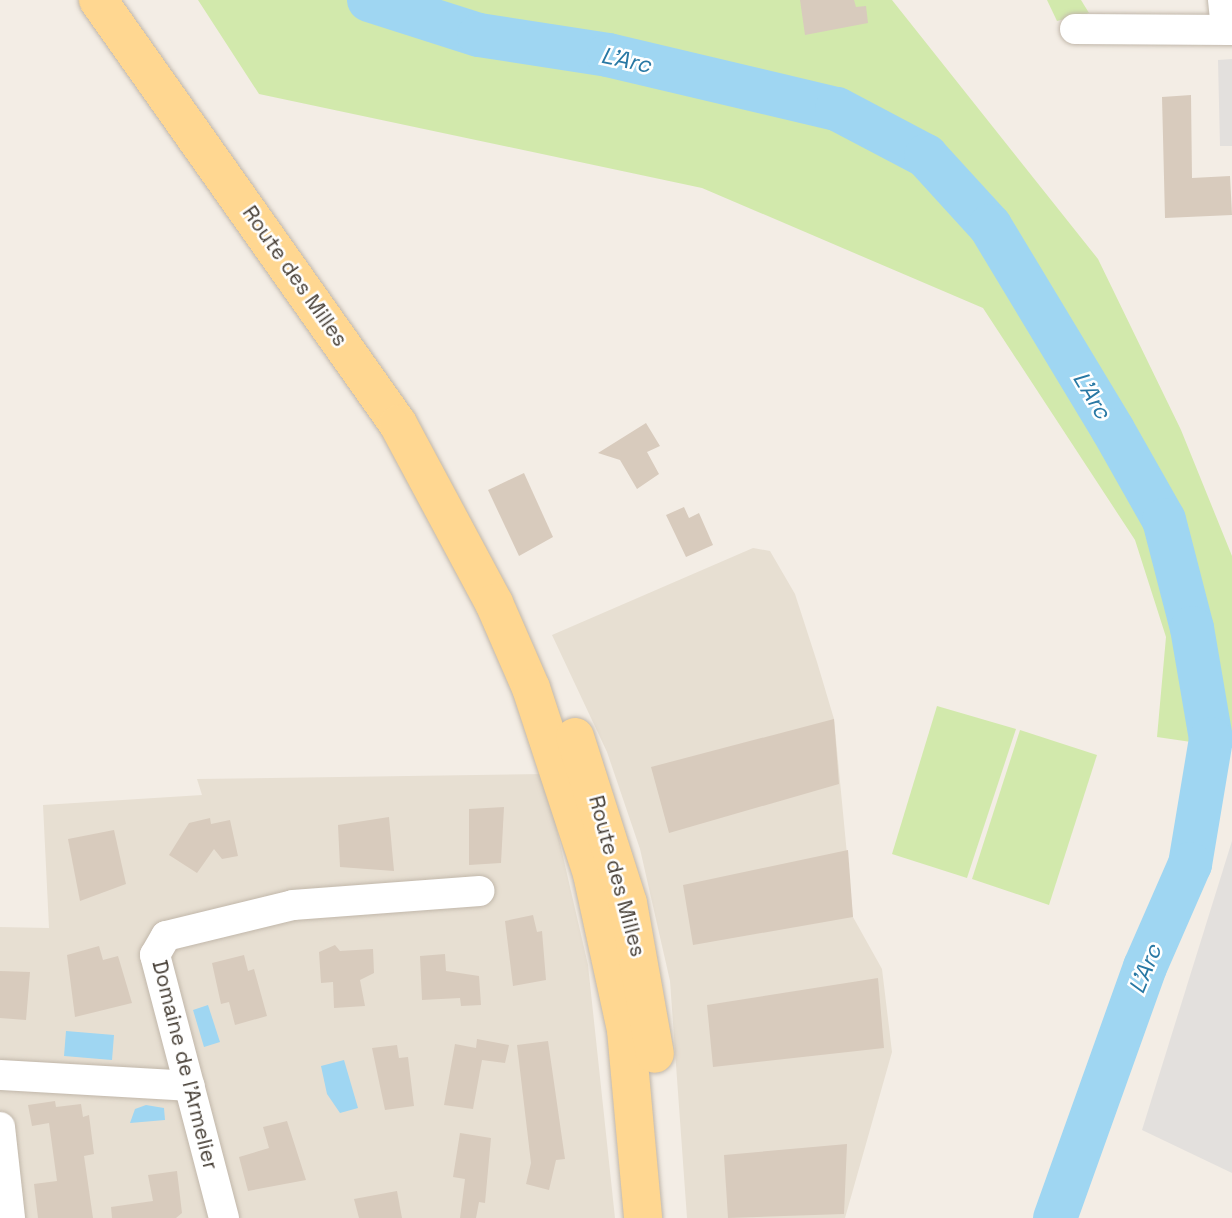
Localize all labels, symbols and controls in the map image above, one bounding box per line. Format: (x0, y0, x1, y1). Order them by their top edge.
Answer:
water label: L'Arc (598, 41, 654, 79)
street label: Route des Milles (237, 201, 353, 351)
water label: L'Arc (1067, 366, 1117, 424)
street label: Route des Milles (583, 793, 651, 959)
water label: L'Arc (1123, 940, 1167, 998)
street label: Domaine de l'Armelier (147, 958, 223, 1172)

